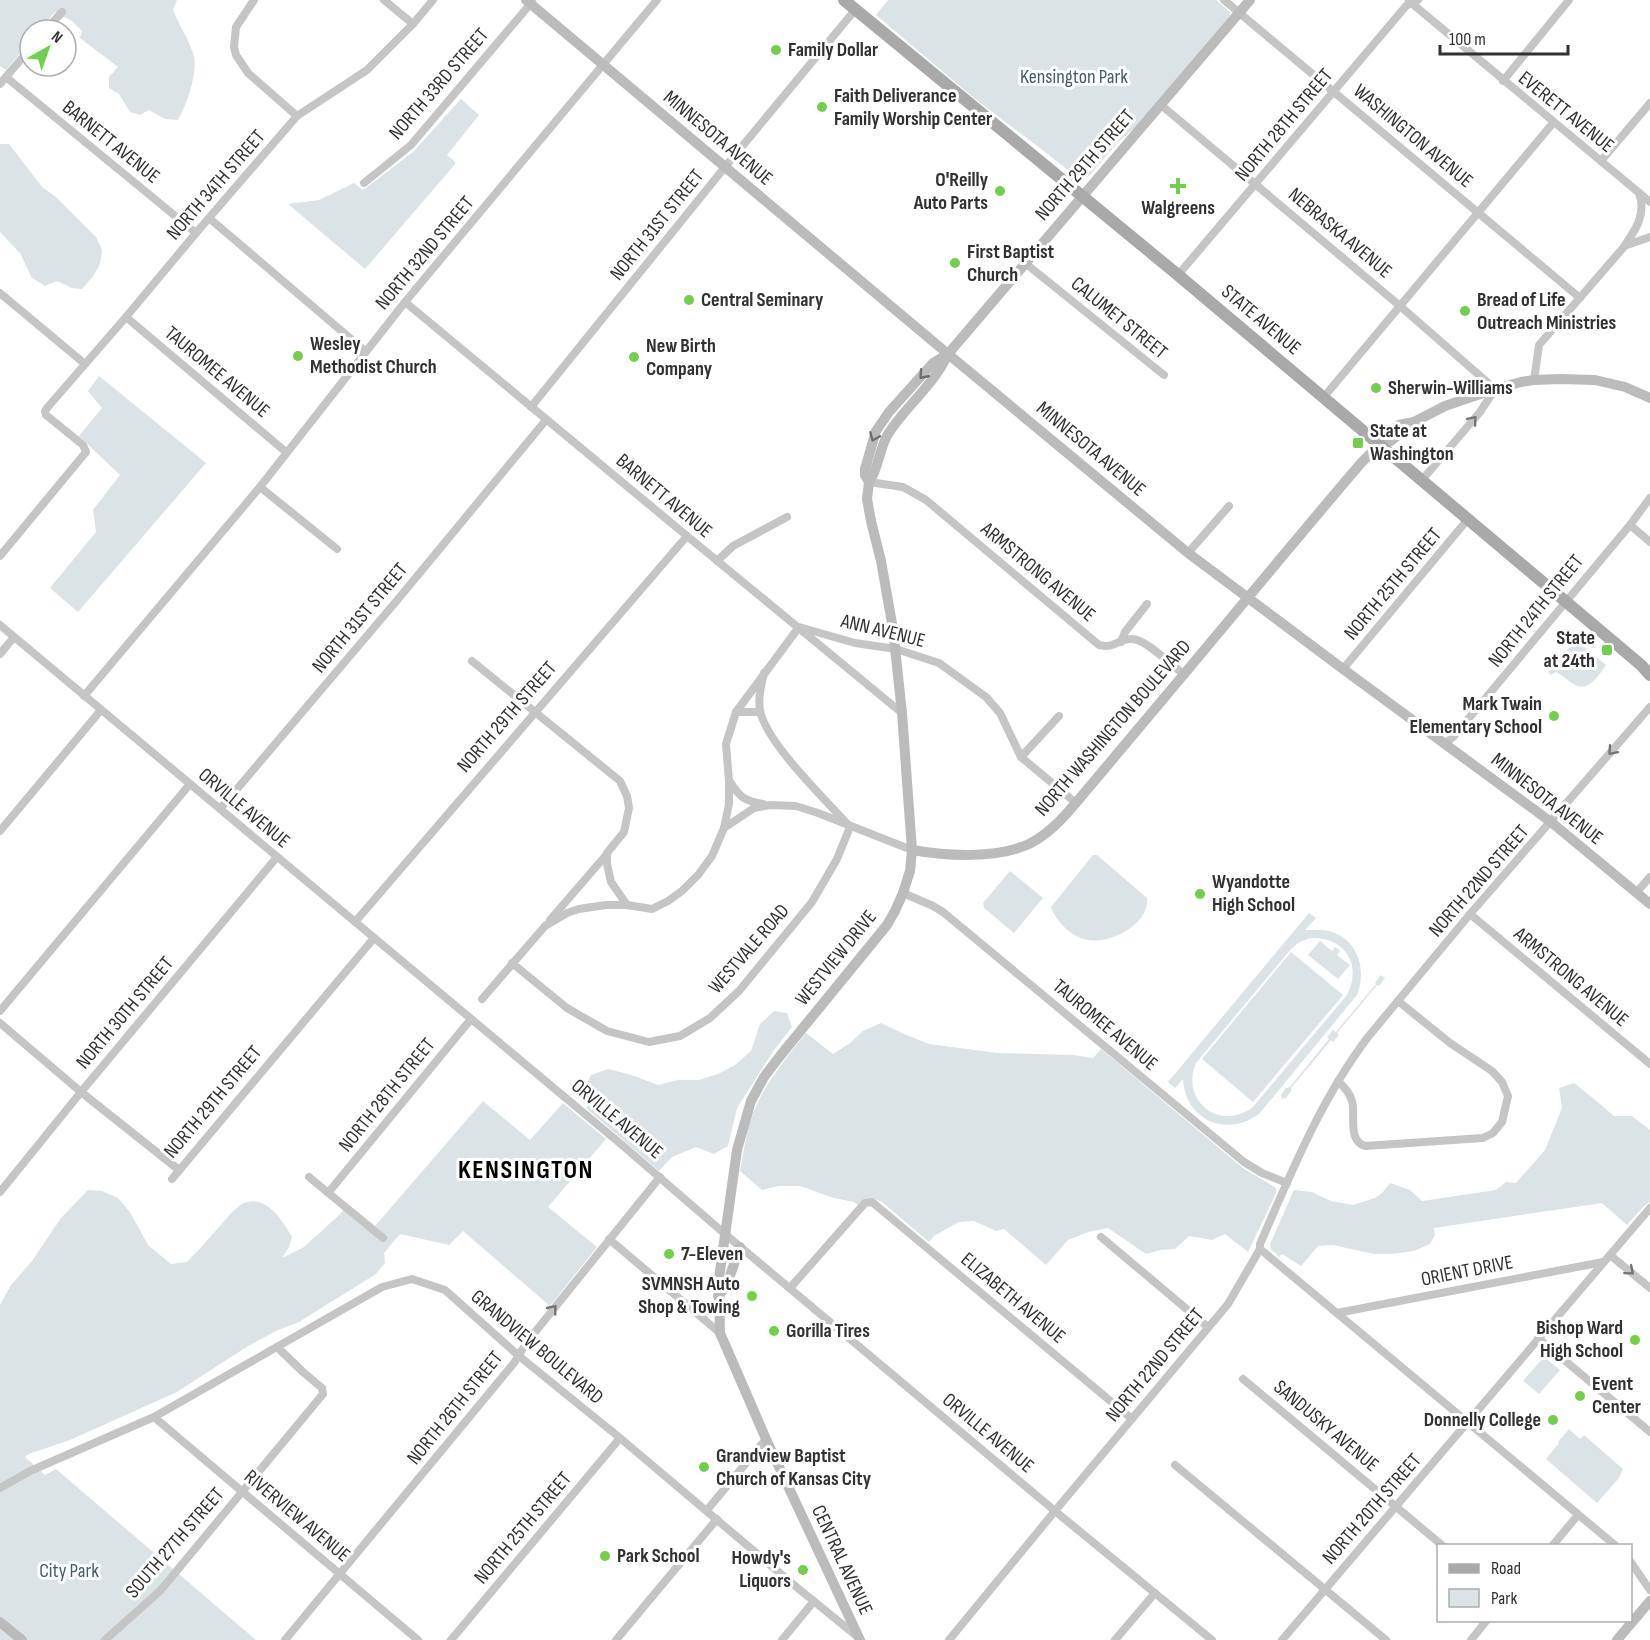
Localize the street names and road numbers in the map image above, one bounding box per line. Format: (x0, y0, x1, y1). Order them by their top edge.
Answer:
street label: NORTH 33RD STREET (384, 23, 494, 145)
street label: NORTH 28TH STREET (1230, 64, 1338, 186)
street label: EVERETT AVENUE (1513, 66, 1619, 158)
street label: WASHINGTON AVENUE (1348, 79, 1478, 193)
street label: MINNESOTA AVENUE (659, 85, 777, 191)
street label: BARNETT AVENUE (58, 95, 164, 189)
street label: NORTH 29TH STREET (1030, 105, 1140, 225)
street label: NORTH 34TH STREET (162, 125, 270, 245)
street label: NORTH 31ST STREET (605, 165, 709, 285)
street label: NEBRASKA AVENUE (1283, 183, 1397, 283)
street label: NORTH 32ND STREET (371, 191, 479, 315)
street label: CALUMET STREET (1066, 272, 1172, 364)
street label: STATE AVENUE (1216, 280, 1306, 360)
street label: TAUROMEE AVENUE (160, 321, 274, 423)
street label: MINNESOTA AVENUE (1032, 396, 1150, 502)
street label: BARNETT AVENUE (611, 449, 717, 543)
street label: ARMSTRONG AVENUE (975, 516, 1100, 627)
street label: NORTH 25TH STREET (1339, 523, 1447, 645)
street label: NORTH 24TH STREET (1483, 550, 1589, 672)
street label: NORTH 31ST STREET (307, 558, 413, 678)
street label: ANN AVENUE (838, 609, 927, 653)
street label: NORTH WASHINGTON BOULEVARD (1030, 635, 1196, 821)
street label: NORTH 29TH STREET (452, 657, 562, 777)
street label: MINNESOTA AVENUE (1486, 748, 1608, 850)
street label: ORVILLE AVENUE (193, 763, 295, 853)
street label: NORTH 22ND STREET (1424, 820, 1534, 942)
street label: WESTVALE ROAD (704, 899, 794, 999)
street label: WESTVIEW DRIVE (790, 905, 882, 1011)
street label: ARMSTRONG AVENUE (1508, 921, 1633, 1032)
street label: NORTH 30TH STREET (71, 952, 179, 1074)
street label: TAUROMEE AVENUE (1048, 974, 1162, 1076)
street label: NORTH 28TH STREET (334, 1033, 440, 1157)
street label: NORTH 29TH STREET (159, 1041, 267, 1163)
street label: ORVILLE AVENUE (566, 1074, 668, 1164)
street label: ELIZABETH AVENUE (956, 1247, 1070, 1349)
street label: ORIENT DRIVE (1419, 1250, 1515, 1292)
street label: GRANDVIEW BOULEVARD (466, 1285, 608, 1409)
street label: NORTH 22ND STREET (1101, 1303, 1209, 1427)
street label: NORTH 26TH STREET (402, 1346, 508, 1470)
street label: SANDUSKY AVENUE (1269, 1375, 1383, 1477)
street label: ORVILLE AVENUE (937, 1388, 1039, 1478)
street label: NORTH 20TH STREET (1317, 1449, 1427, 1569)
street label: RIVERVIEW AVENUE (239, 1465, 355, 1567)
street label: NORTH 25TH STREET (469, 1467, 577, 1589)
street label: SOUTH 27TH STREET (121, 1483, 229, 1603)
street label: CENTRAL AVENUE (806, 1501, 878, 1619)

